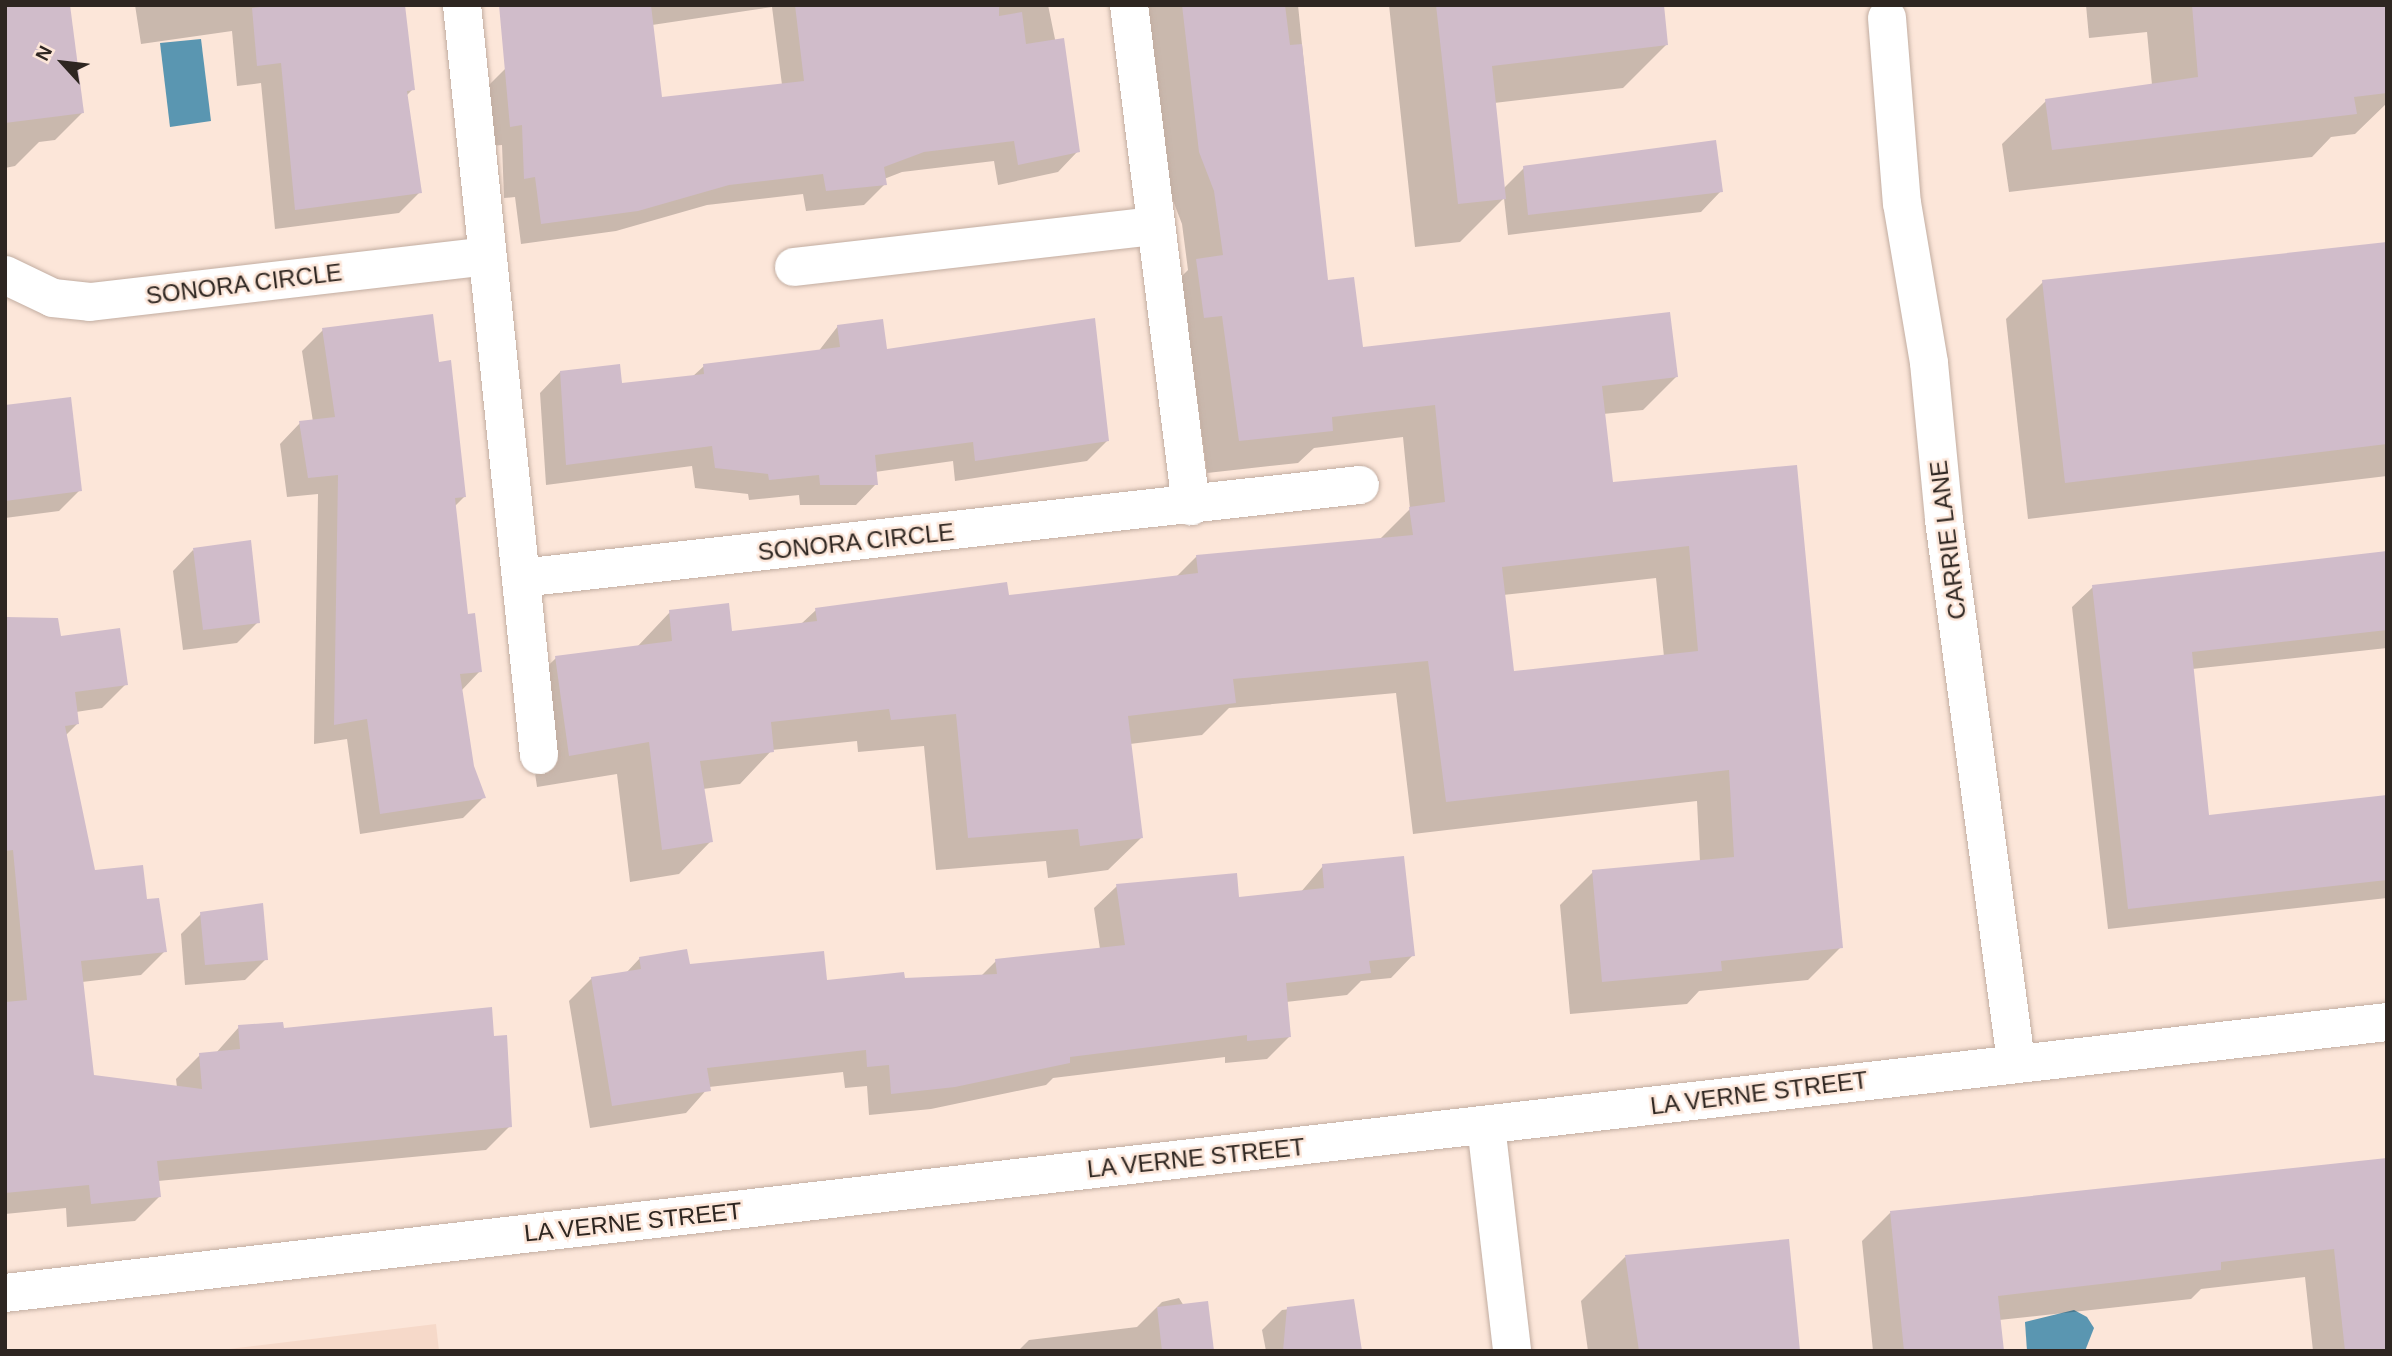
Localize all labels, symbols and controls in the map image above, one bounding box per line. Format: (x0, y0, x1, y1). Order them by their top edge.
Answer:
north arrow (28, 28, 98, 98)
text: N (31, 42, 56, 64)
street label: SONORA CIRCLE (144, 258, 344, 310)
street label: CARRIE LANE (1924, 459, 1972, 621)
street label: SONORA CIRCLE (756, 517, 956, 567)
street label: LA VERNE STREET (1648, 1065, 1870, 1121)
street label: LA VERNE STREET (1085, 1132, 1307, 1184)
street label: LA VERNE STREET (522, 1196, 744, 1248)

